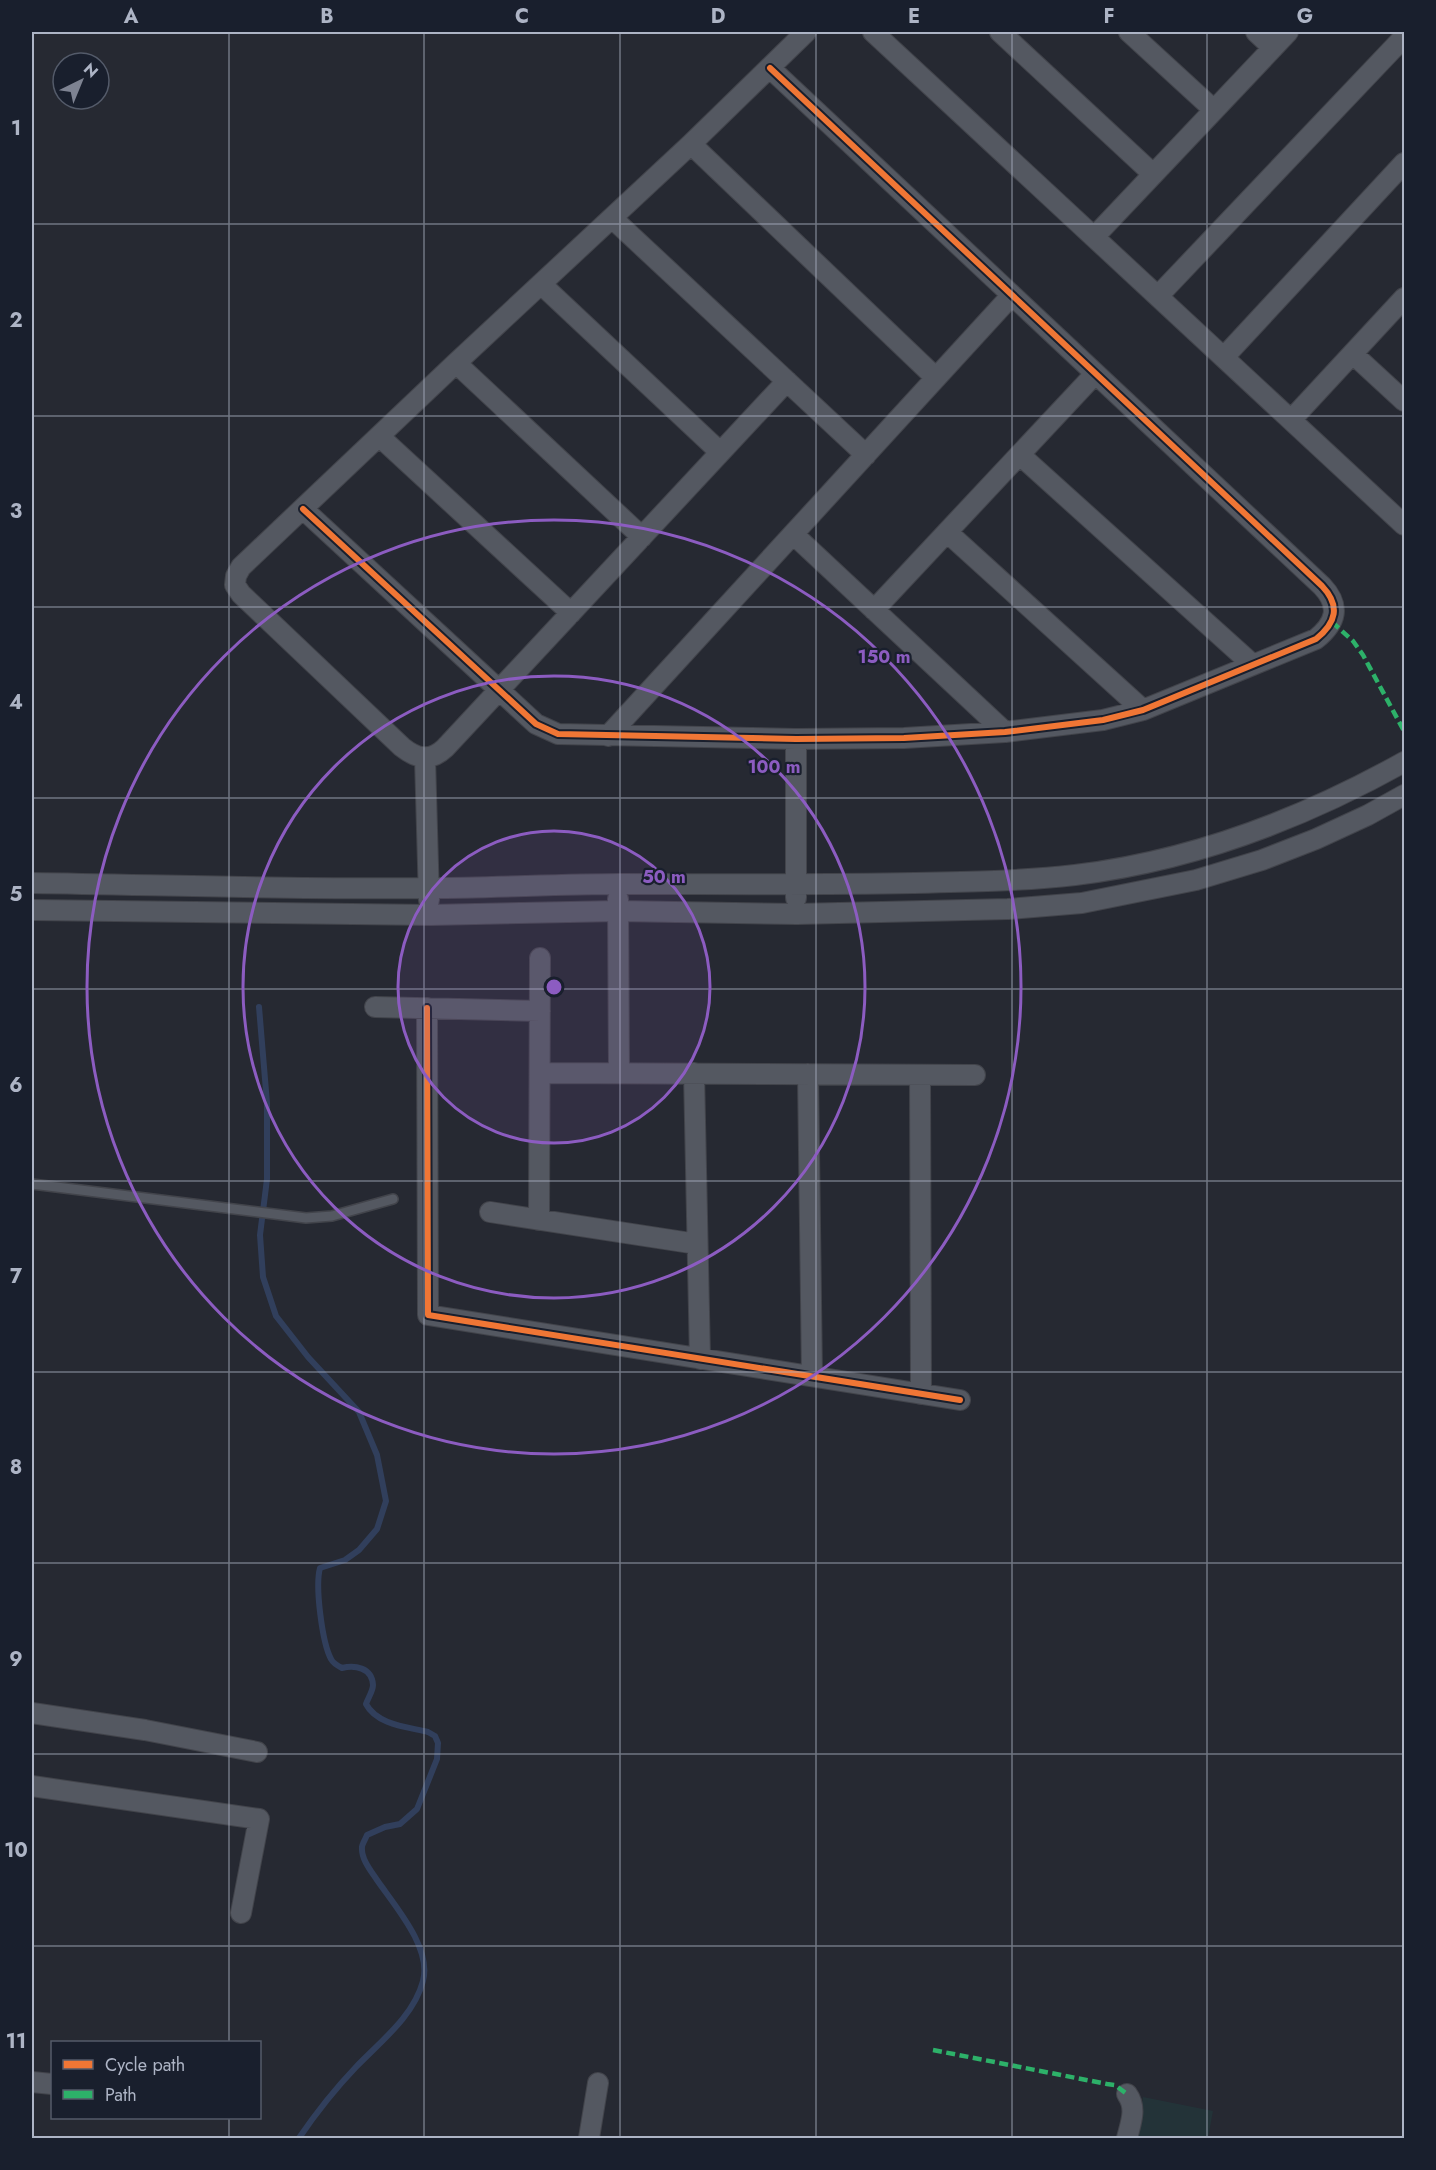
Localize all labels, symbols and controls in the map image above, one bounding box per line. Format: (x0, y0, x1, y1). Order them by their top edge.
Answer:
text: A (123, 2, 139, 31)
text: B (320, 2, 334, 31)
text: C (515, 2, 529, 31)
text: D (711, 2, 725, 31)
text: E (908, 2, 920, 31)
text: F (1103, 2, 1115, 31)
text: G (1297, 2, 1313, 31)
north arrow (51, 51, 111, 111)
text: N (78, 58, 103, 83)
text: 1 (11, 114, 21, 143)
text: 2 (9, 306, 23, 335)
text: 3 (10, 497, 22, 526)
text: 150 m (858, 644, 910, 670)
text: 4 (9, 688, 23, 717)
text: 100 m (747, 754, 801, 780)
text: 50 m (642, 864, 686, 890)
text: 5 (10, 880, 23, 909)
centre of rings (544, 977, 564, 997)
text: 6 (9, 1071, 23, 1100)
text: 7 (10, 1262, 23, 1291)
text: 8 (10, 1453, 22, 1482)
text: 9 (9, 1645, 23, 1674)
text: 10 (4, 1836, 28, 1865)
text: 11 (6, 2027, 26, 2056)
legend (51, 2041, 261, 2119)
text: Cycle path (105, 2052, 185, 2078)
text: Path (105, 2082, 137, 2108)

